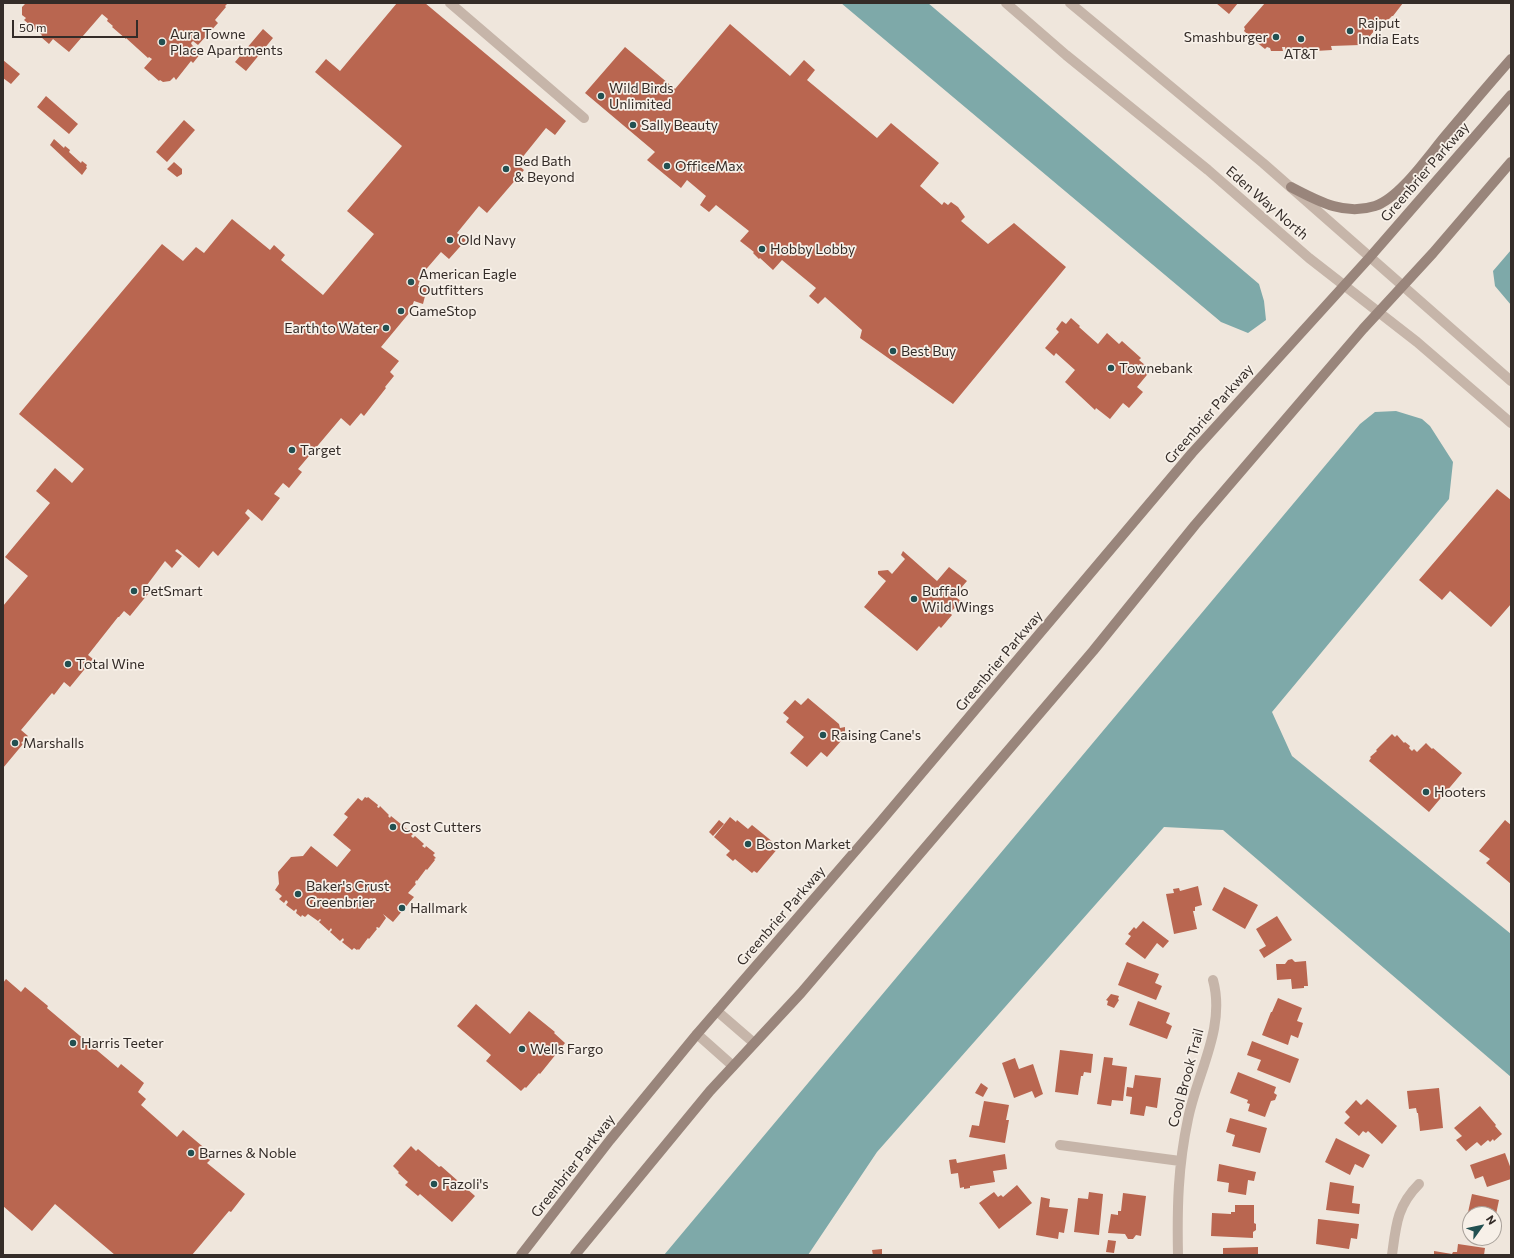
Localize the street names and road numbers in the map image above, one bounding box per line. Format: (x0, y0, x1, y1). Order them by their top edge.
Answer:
street label: Greenbrier Parkway (1377, 119, 1473, 225)
street label: Eden Way North (1222, 163, 1312, 243)
street label: Greenbrier Parkway (1161, 361, 1257, 467)
street label: Greenbrier Parkway (952, 607, 1046, 715)
street label: Greenbrier Parkway (733, 863, 829, 969)
street label: Cool Brook Trail (1165, 1027, 1207, 1129)
street label: Greenbrier Parkway (528, 1111, 618, 1221)

